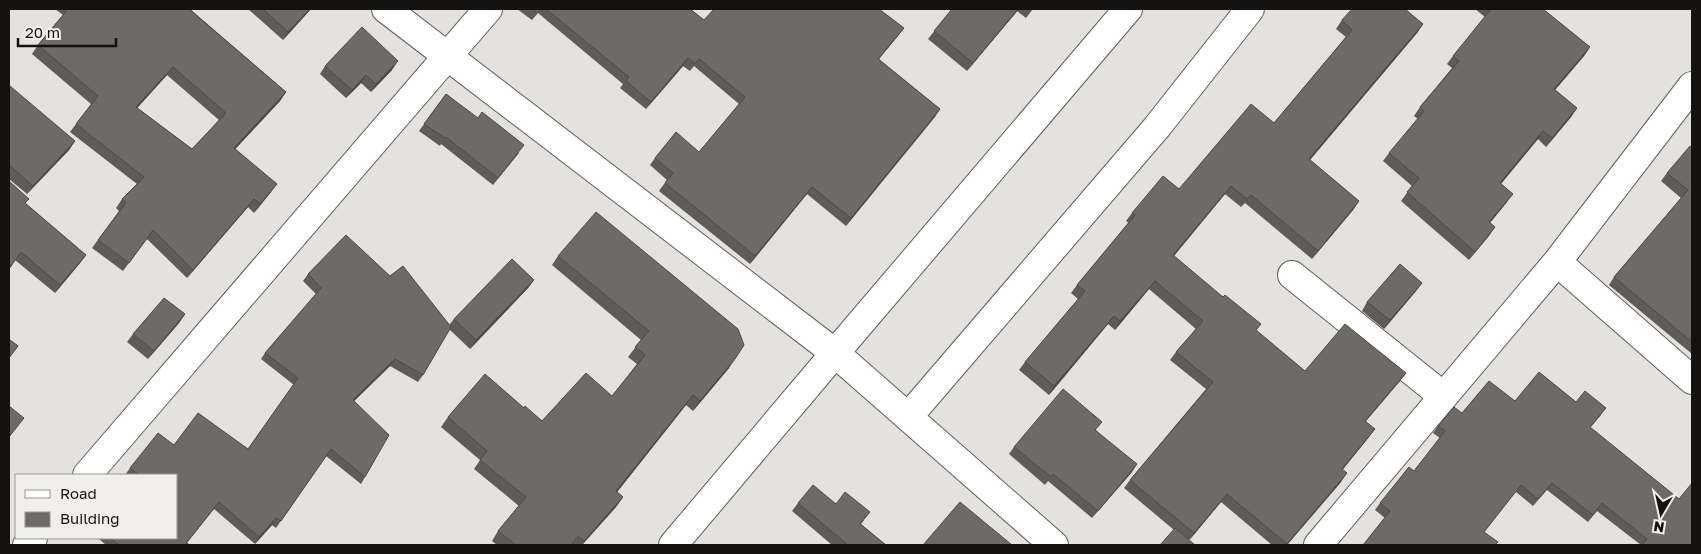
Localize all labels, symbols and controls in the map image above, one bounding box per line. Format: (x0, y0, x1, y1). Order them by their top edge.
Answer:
scale bar (18, 15, 115, 47)
text: 20 m (25, 23, 60, 41)
legend (15, 474, 178, 539)
text: Road (60, 484, 97, 502)
north arrow (1636, 489, 1686, 539)
text: Building (60, 509, 120, 527)
text: N (1652, 518, 1665, 537)

